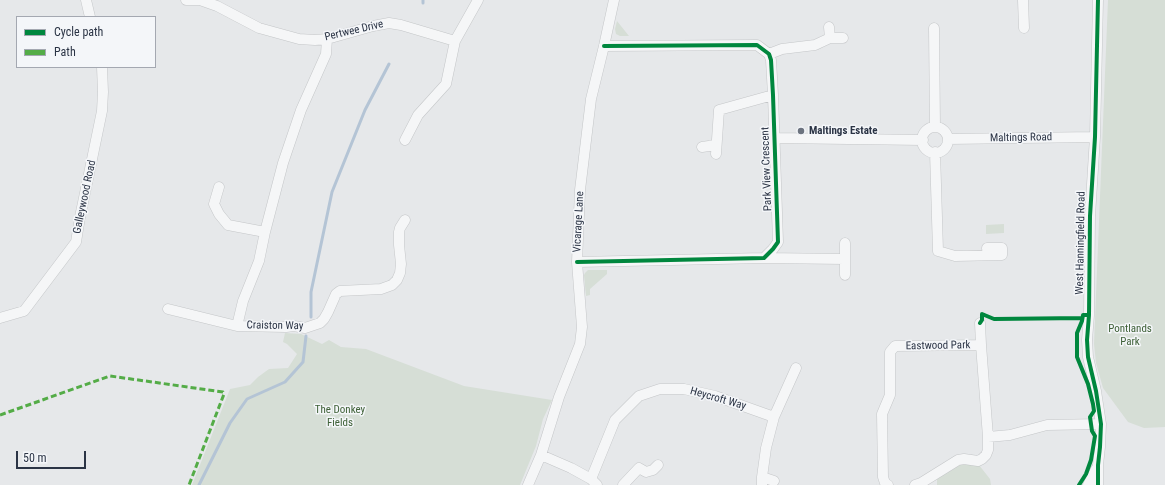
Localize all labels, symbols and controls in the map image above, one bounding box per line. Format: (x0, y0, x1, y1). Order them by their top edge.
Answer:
legend (16, 16, 156, 68)
street label: Pertwee Drive (323, 18, 385, 44)
text: Cycle path (54, 25, 103, 39)
text: Path (54, 45, 76, 59)
place label: Maltings Estate (809, 124, 878, 138)
marker: Maltings Estate (796, 126, 806, 136)
street label: Park View Crescent (759, 127, 775, 211)
street label: Maltings Road (990, 131, 1052, 145)
street label: Galleywood Road (71, 159, 99, 235)
street label: Vicarage Lane (571, 191, 587, 253)
street label: West Hanningfield Road (1073, 191, 1089, 295)
street label: Craiston Way (247, 319, 303, 333)
park label: Pontlands Park (1108, 322, 1152, 348)
street label: Eastwood Park (905, 339, 971, 353)
street label: Heycroft Way (689, 385, 747, 413)
park label: The Donkey Fields (315, 403, 365, 429)
scale bar (18, 443, 88, 469)
text: 50 m (23, 451, 47, 465)

